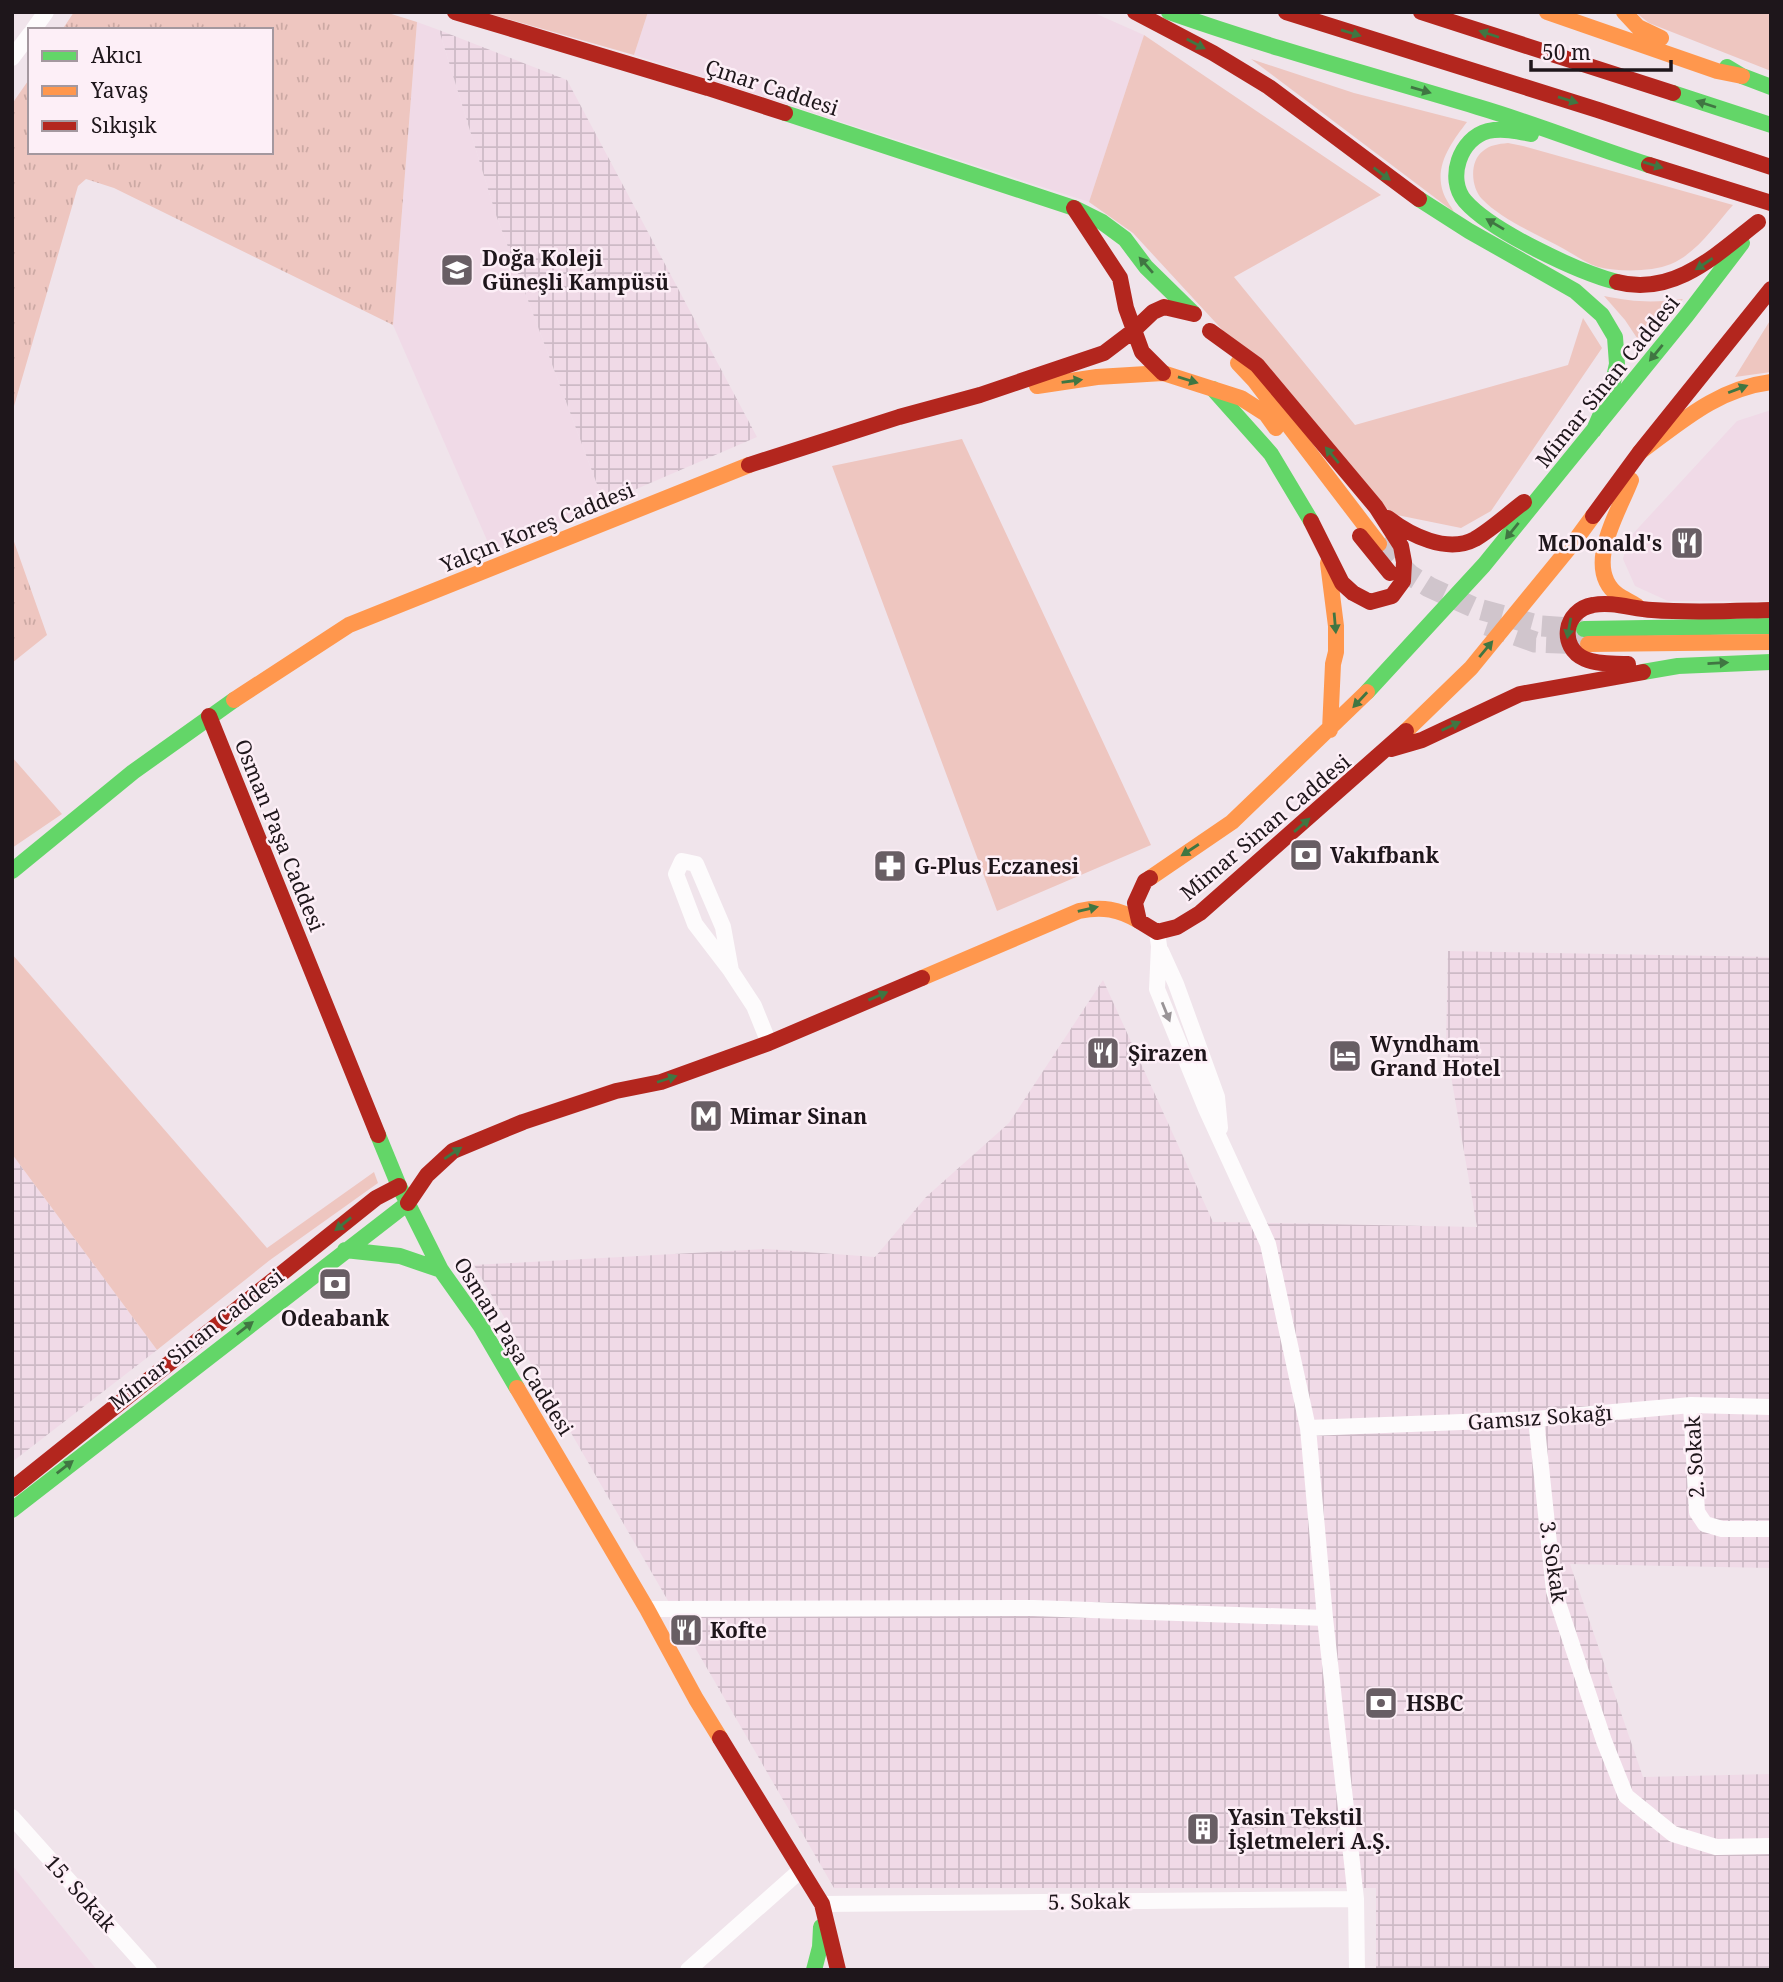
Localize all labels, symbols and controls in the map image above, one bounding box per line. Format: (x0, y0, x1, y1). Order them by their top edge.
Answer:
legend (28, 28, 273, 154)
one-way arrow (1341, 28, 1362, 38)
one-way arrow (1479, 28, 1500, 39)
scale bar (1531, 28, 1671, 72)
one-way arrow (1186, 38, 1205, 50)
text: 50 m (1542, 38, 1591, 66)
text: Akıcı (91, 41, 142, 69)
street label: Çınar Caddesi (702, 52, 842, 122)
text: Yavaş (90, 76, 148, 104)
one-way arrow (1411, 86, 1432, 96)
one-way arrow (1558, 96, 1579, 106)
one-way arrow (1695, 98, 1716, 108)
text: Sıkışık (91, 111, 157, 139)
one-way arrow (1642, 161, 1663, 171)
one-way arrow (1373, 166, 1391, 180)
one-way arrow (1485, 218, 1504, 231)
place label: Doğa Koleji Güneşli Kampüsü (482, 244, 669, 296)
school or university icon: Doğa Koleji Güneşli Kampüsü (438, 251, 476, 289)
one-way arrow (1139, 257, 1154, 274)
one-way arrow (1695, 257, 1713, 271)
street label: Mimar Sinan Caddesi (1529, 289, 1685, 473)
one-way arrow (1649, 345, 1664, 362)
one-way arrow (1061, 375, 1083, 386)
one-way arrow (1178, 376, 1199, 386)
one-way arrow (1727, 383, 1748, 394)
one-way arrow (1324, 446, 1340, 464)
street label: Yalçın Koreş Caddesi (435, 475, 638, 579)
one-way arrow (1505, 523, 1520, 540)
restaurant icon: McDonald's (1668, 524, 1706, 562)
place label: McDonald's (1538, 529, 1662, 557)
one-way arrow (1330, 612, 1341, 634)
one-way arrow (1563, 618, 1574, 640)
one-way arrow (1479, 641, 1494, 659)
one-way arrow (1707, 658, 1729, 669)
one-way arrow (1352, 691, 1368, 709)
one-way arrow (1441, 720, 1461, 732)
street label: Osman Paşa Caddesi (229, 735, 331, 935)
street label: Mimar Sinan Caddesi (1174, 747, 1356, 906)
one-way arrow (1293, 817, 1311, 833)
bank icon: Vakıfbank (1287, 836, 1325, 874)
place label: Vakıfbank (1330, 841, 1440, 869)
one-way arrow (1180, 844, 1200, 857)
pharmacy icon: G-Plus Eczanesi (871, 847, 909, 885)
place label: G-Plus Eczanesi (914, 852, 1080, 880)
one-way arrow (1078, 904, 1100, 915)
one-way arrow (868, 991, 889, 1002)
one-way arrow (1160, 1002, 1172, 1022)
place label: Wyndham Grand Hotel (1370, 1030, 1501, 1082)
restaurant icon: Şirazen (1084, 1034, 1122, 1072)
hotel icon: Wyndham Grand Hotel (1326, 1037, 1364, 1075)
place label: Şirazen (1128, 1039, 1208, 1067)
one-way arrow (656, 1074, 677, 1084)
metro station icon: Mimar Sinan (687, 1097, 725, 1135)
place label: Mimar Sinan (730, 1102, 867, 1130)
one-way arrow (443, 1147, 463, 1160)
one-way arrow (334, 1217, 352, 1231)
street label: Osman Paşa Caddesi (448, 1252, 580, 1441)
street label: Mimar Sinan Caddesi (103, 1262, 289, 1416)
bank icon: Odeabank (316, 1265, 354, 1303)
place label: Odeabank (281, 1304, 390, 1332)
one-way arrow (236, 1321, 254, 1335)
street label: Gamsız Sokağı (1467, 1398, 1613, 1436)
street label: 2. Sokak (1678, 1414, 1710, 1499)
one-way arrow (56, 1460, 74, 1475)
street label: 3. Sokak (1534, 1519, 1574, 1606)
restaurant icon: Kofte (667, 1611, 705, 1649)
place label: Kofte (710, 1616, 767, 1644)
bank icon: HSBC (1362, 1684, 1400, 1722)
place label: HSBC (1406, 1689, 1464, 1717)
place label: Yasin Tekstil İşletmeleri A.Ş. (1228, 1803, 1391, 1855)
building icon: Yasin Tekstil İşletmeleri A.Ş. (1184, 1810, 1222, 1848)
street label: 15. Sokak (39, 1849, 123, 1938)
street label: 5. Sokak (1048, 1886, 1131, 1916)

